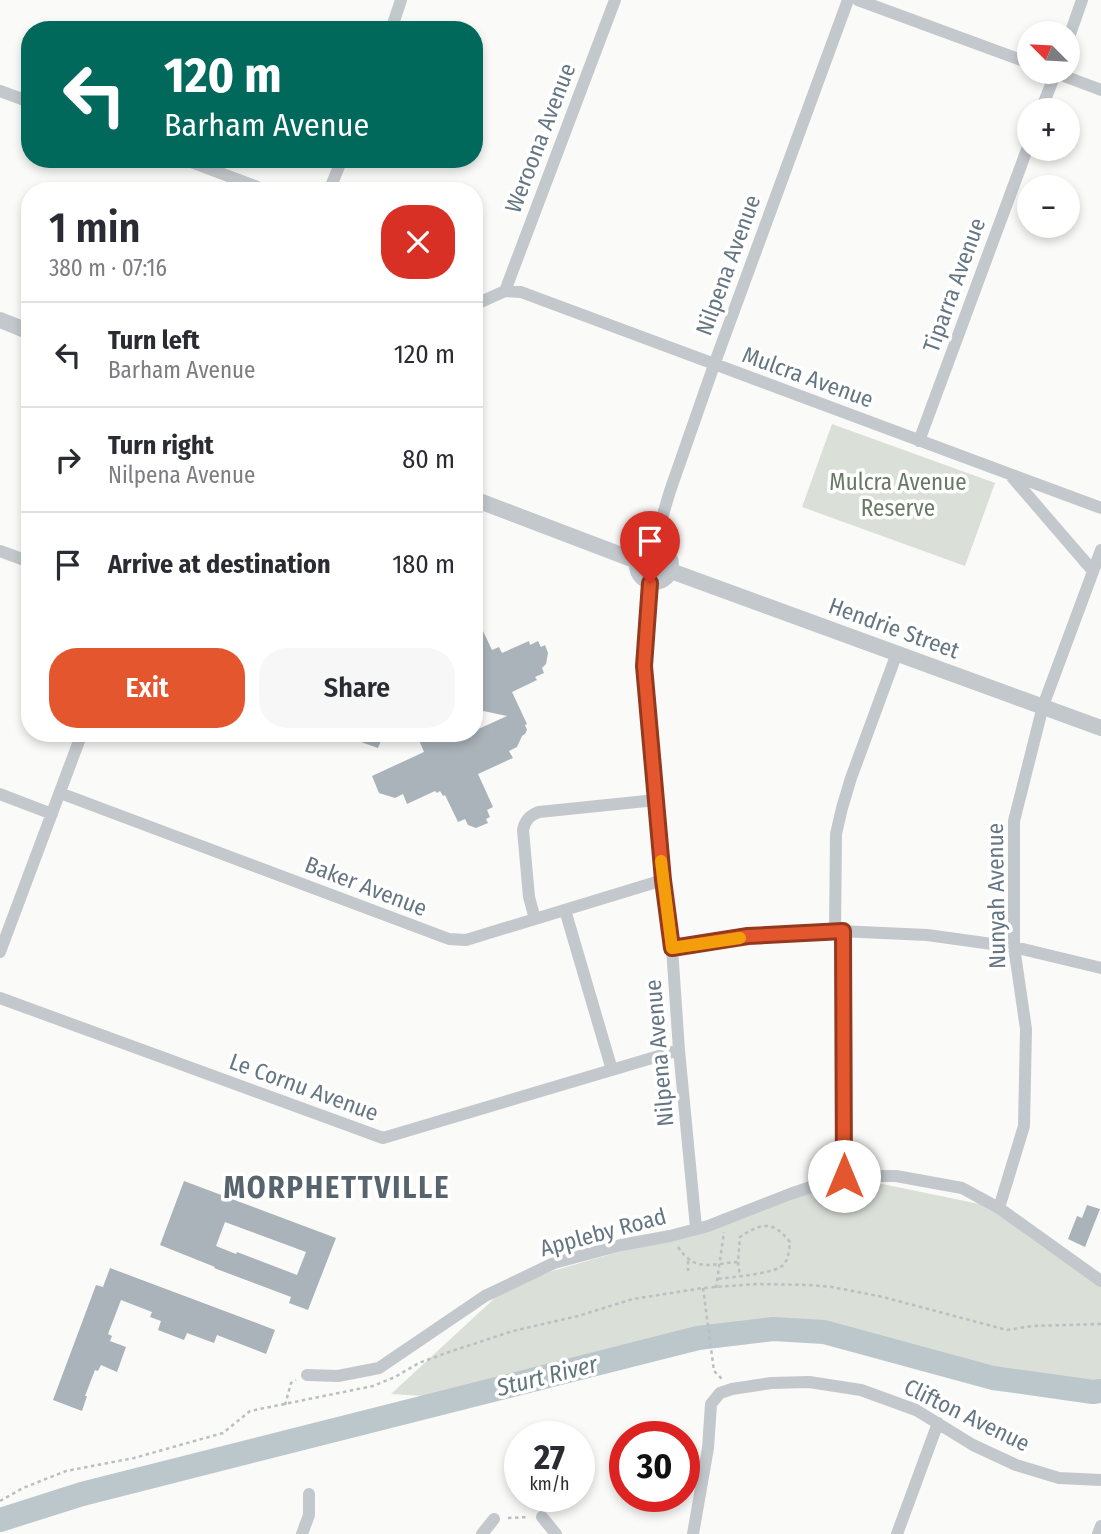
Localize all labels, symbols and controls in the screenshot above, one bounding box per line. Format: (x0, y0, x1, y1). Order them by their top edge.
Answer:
north arrow (1017, 21, 1080, 84)
map controls (1017, 21, 1080, 238)
text: 120 m (164, 46, 282, 105)
icon: left (49, 49, 140, 140)
street label: Weroona Avenue (499, 59, 581, 217)
button: + (1017, 98, 1080, 161)
text: Barham Avenue (164, 106, 369, 144)
button: − (1017, 175, 1080, 238)
street label: Nilpena Avenue (690, 191, 766, 339)
text: 1 min (49, 203, 140, 253)
button: close (381, 205, 455, 279)
street label: Tiparra Avenue (917, 214, 991, 356)
text: 380 m · 07:16 (49, 254, 167, 282)
text: Turn left (108, 325, 200, 356)
icon: left (49, 336, 87, 374)
text: 120 m (394, 339, 455, 370)
street label: Mulcra Avenue (739, 340, 877, 414)
text: Barham Avenue (108, 356, 255, 384)
text: Turn right (108, 430, 214, 461)
icon: right (49, 441, 87, 479)
text: 80 m (402, 444, 455, 475)
text: Nilpena Avenue (108, 461, 255, 489)
park label: Mulcra Avenue Reserve (829, 468, 967, 522)
pin (620, 511, 680, 583)
icon: arrive (631, 522, 669, 560)
icon: arrive (49, 546, 87, 584)
text: Arrive at destination (108, 549, 331, 580)
text: 180 m (392, 549, 455, 580)
street label: Hendrie Street (825, 591, 964, 665)
button: Exit (49, 648, 245, 728)
button: Share (259, 648, 455, 728)
street label: Nunyah Avenue (981, 823, 1011, 969)
street label: Baker Avenue (301, 850, 431, 922)
street label: Nilpena Avenue (639, 978, 679, 1128)
street label: Le Cornu Avenue (226, 1047, 382, 1127)
position arrow (807, 1139, 881, 1213)
district label: MORPHETTVILLE (224, 1170, 451, 1206)
street label: Appleby Road (537, 1202, 669, 1262)
water label: Sturt River (493, 1350, 601, 1402)
street label: Clifton Avenue (900, 1373, 1034, 1457)
speed limit sign: 30 (609, 1421, 700, 1512)
text: 27 (534, 1436, 565, 1478)
text: km/h (529, 1473, 570, 1495)

